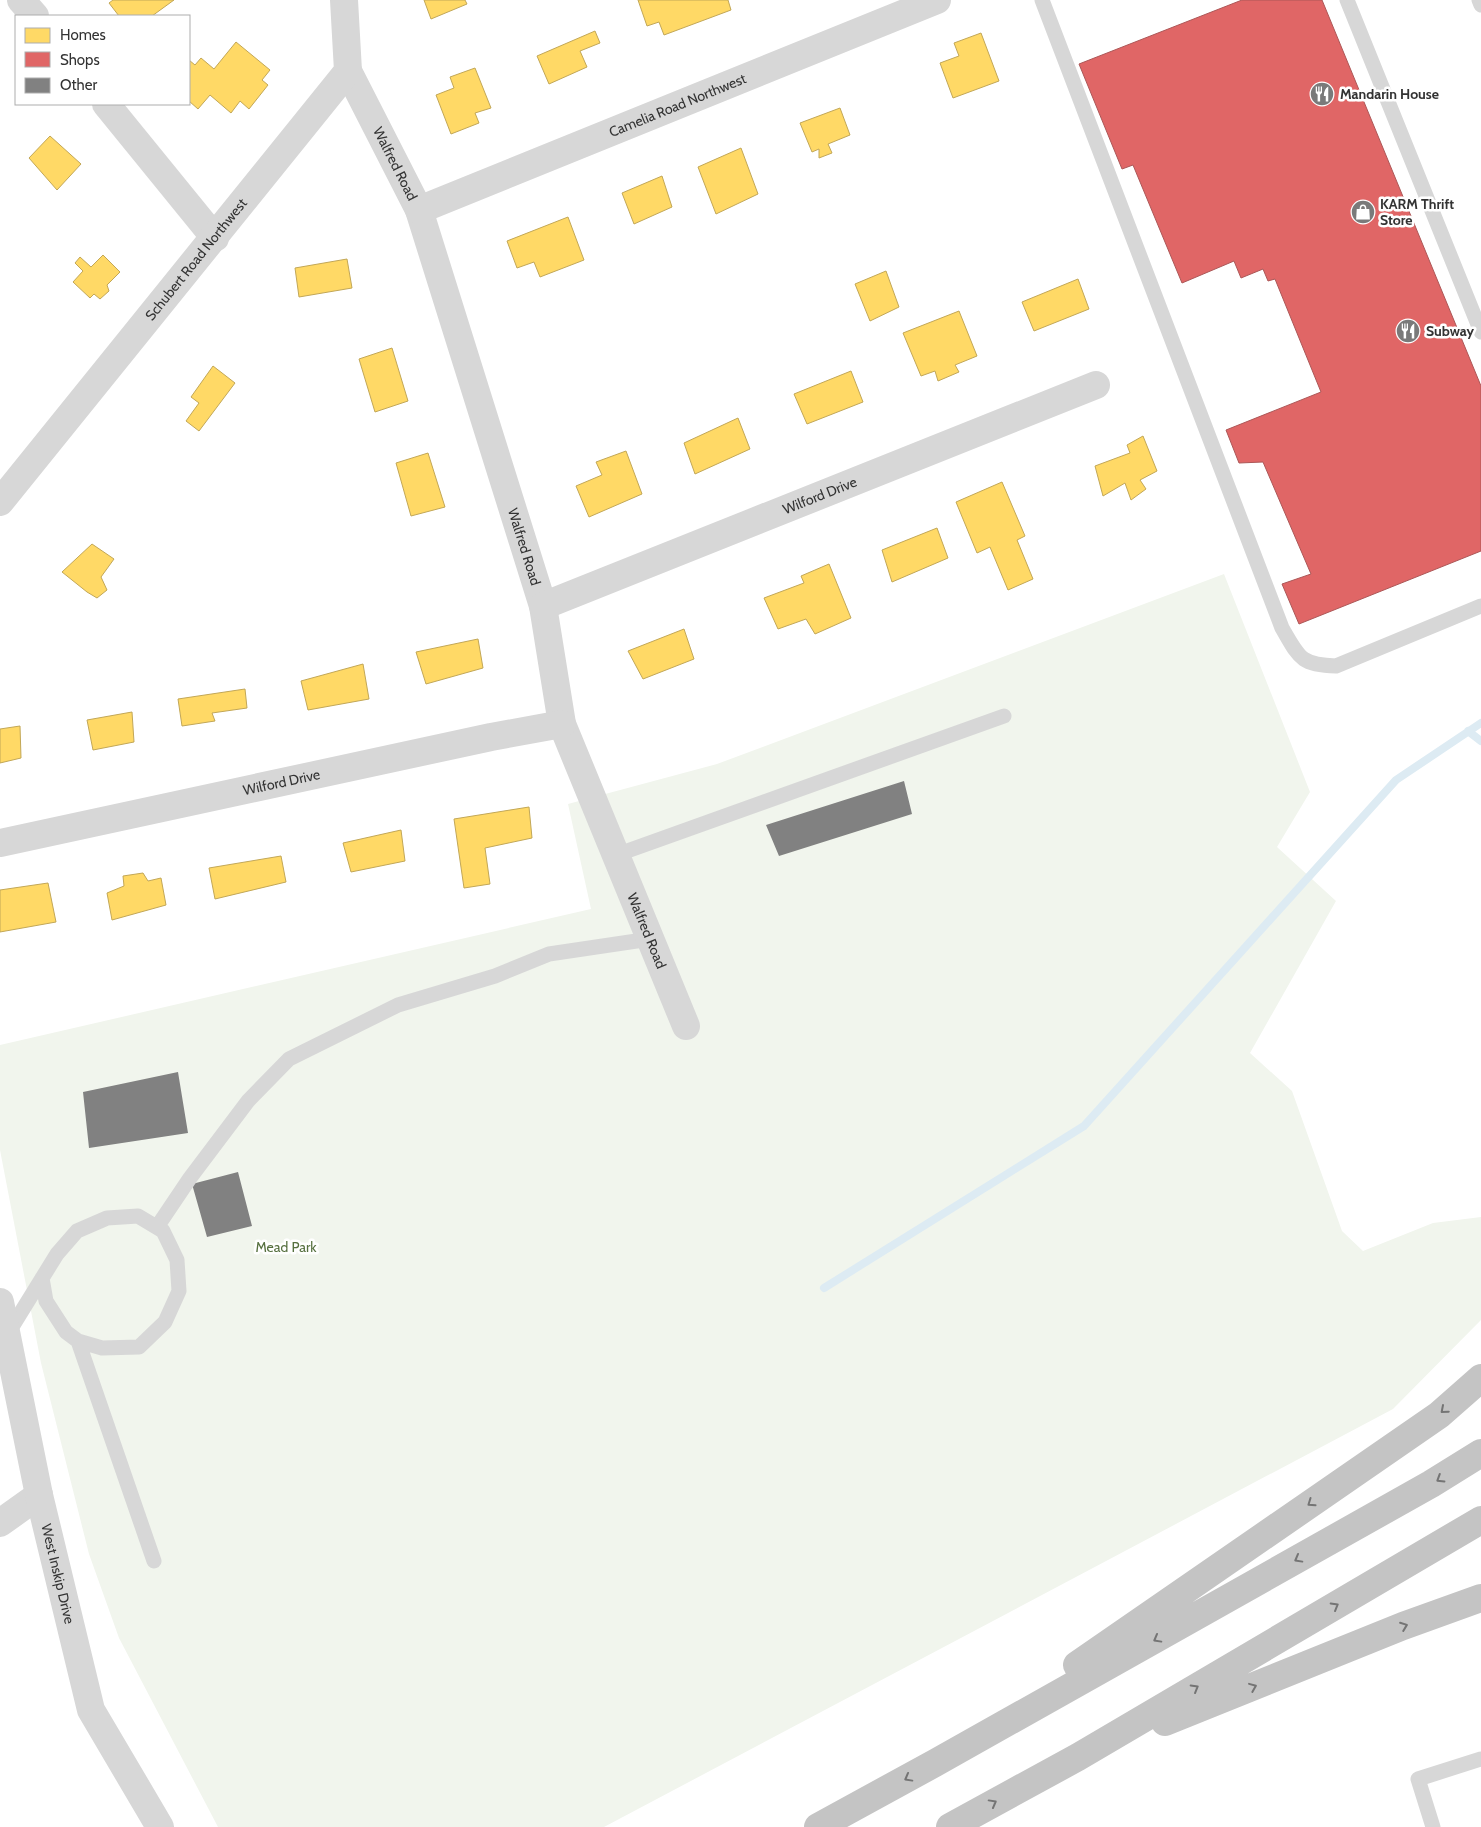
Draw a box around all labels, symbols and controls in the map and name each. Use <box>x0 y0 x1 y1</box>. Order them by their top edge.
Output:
legend <box>15 15 190 105</box>
text: Homes <box>60 26 106 44</box>
text: Shops <box>60 51 100 69</box>
street label: Camelia Road Northwest <box>606 69 749 141</box>
text: Other <box>60 76 97 94</box>
restaurant icon: Mandarin House <box>1309 81 1335 107</box>
place label: Mandarin House <box>1340 85 1439 103</box>
street label: Walfred Road <box>369 124 422 203</box>
street label: Schubert Road Northwest <box>141 194 251 324</box>
place label: KARM Thrift Store <box>1380 195 1454 229</box>
shop icon: KARM Thrift Store <box>1350 199 1376 225</box>
restaurant icon: Subway <box>1395 318 1421 344</box>
place label: Subway <box>1426 322 1474 340</box>
street label: Wilford Drive <box>780 473 859 518</box>
street label: Walfred Road <box>504 506 545 588</box>
street label: Wilford Drive <box>241 765 322 799</box>
street label: Walfred Road <box>623 890 670 971</box>
park label: Mead Park <box>255 1238 317 1256</box>
one-way arrow <box>1441 1405 1450 1414</box>
one-way arrow <box>1436 1473 1445 1482</box>
one-way arrow <box>1307 1497 1317 1506</box>
street label: West Inskip Drive <box>37 1522 79 1626</box>
one-way arrow <box>1295 1553 1304 1563</box>
one-way arrow <box>1330 1603 1339 1613</box>
one-way arrow <box>1399 1622 1407 1632</box>
one-way arrow <box>1153 1632 1162 1642</box>
one-way arrow <box>1248 1682 1257 1693</box>
one-way arrow <box>1190 1685 1199 1695</box>
one-way arrow <box>904 1772 913 1782</box>
one-way arrow <box>988 1800 997 1810</box>

